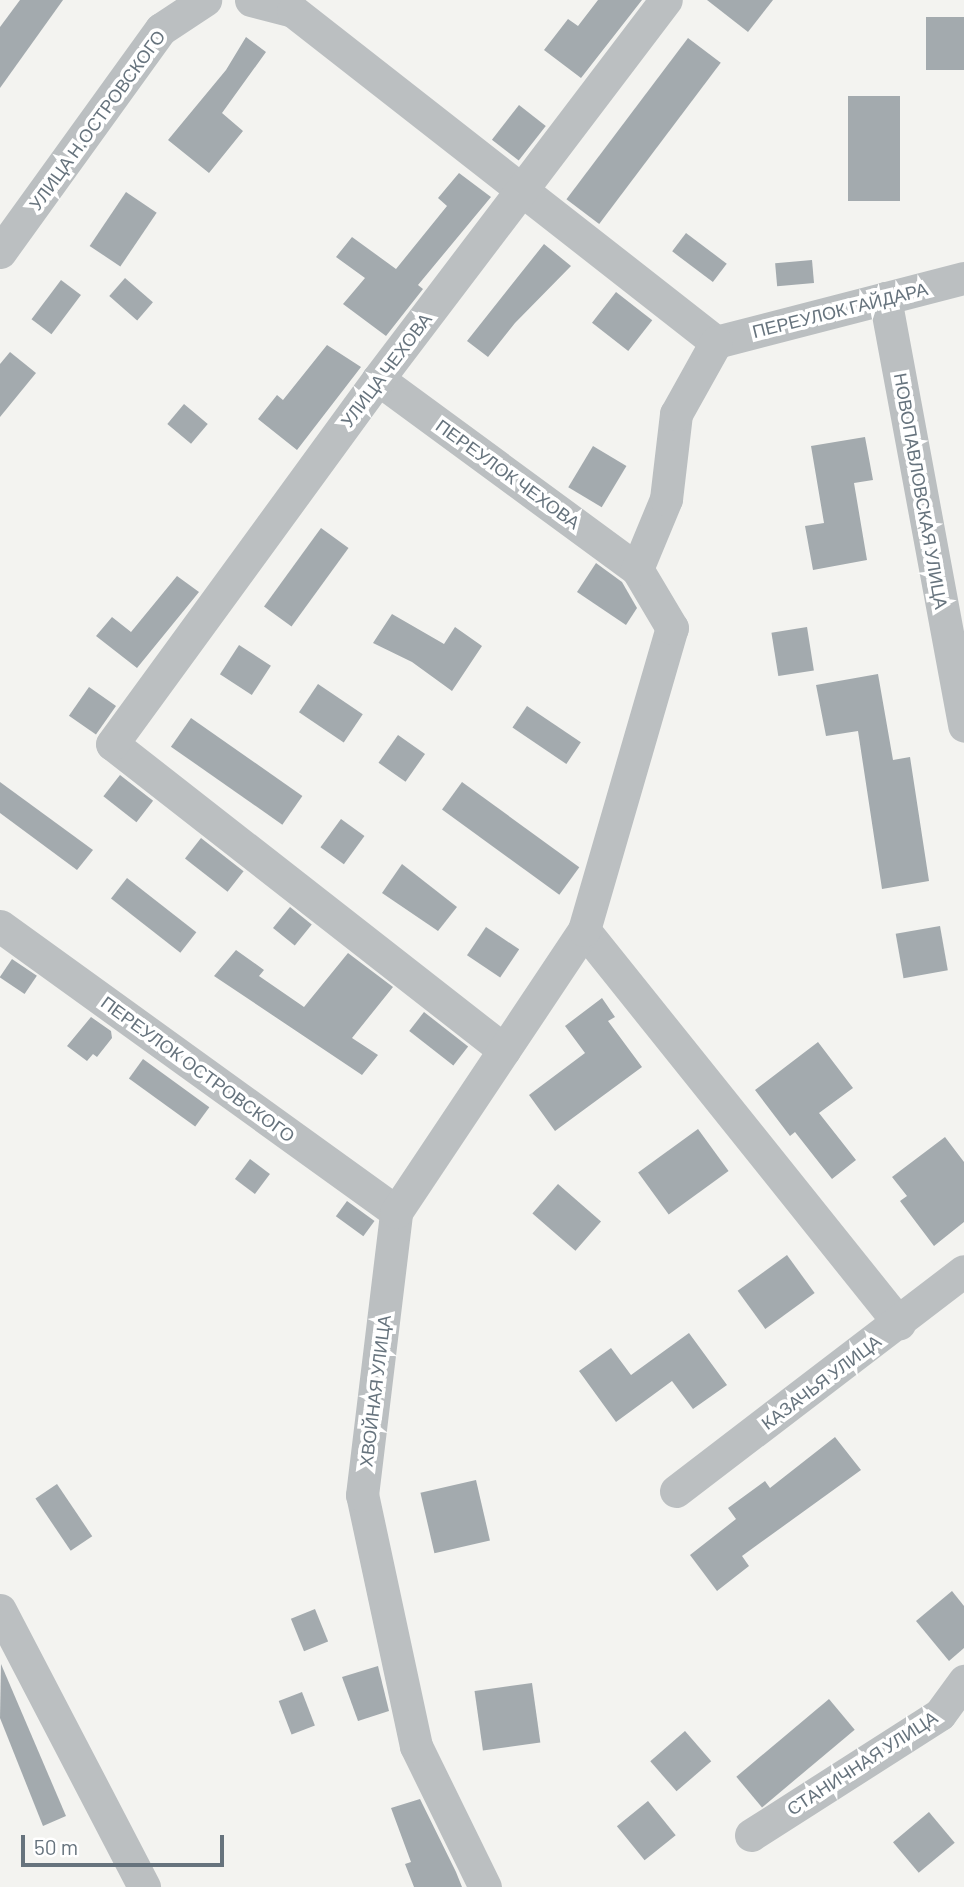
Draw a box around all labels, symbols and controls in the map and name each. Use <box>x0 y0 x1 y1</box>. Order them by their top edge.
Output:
street label: УЛИЦА Н.ОСТРОВСКОГО <box>25 26 169 214</box>
street label: ПЕРЕУЛОК ГАЙДАРА <box>750 278 930 342</box>
street label: УЛИЦА ЧЕХОВА <box>336 309 436 431</box>
street label: НОВОПАВЛОВСКАЯ УЛИЦА <box>890 371 952 611</box>
street label: ПЕРЕУЛОК ЧЕХОВА <box>432 415 584 533</box>
street label: ПЕРЕУЛОК ОСТРОВСКОГО <box>97 991 299 1147</box>
street label: ХВОЙНАЯ УЛИЦА <box>355 1314 395 1468</box>
street label: КАЗАЧЬЯ УЛИЦА <box>757 1330 885 1434</box>
street label: СТАНИЧНАЯ УЛИЦА <box>783 1706 941 1820</box>
scale bar <box>24 1820 228 1864</box>
text: 50 m <box>34 1834 78 1859</box>

